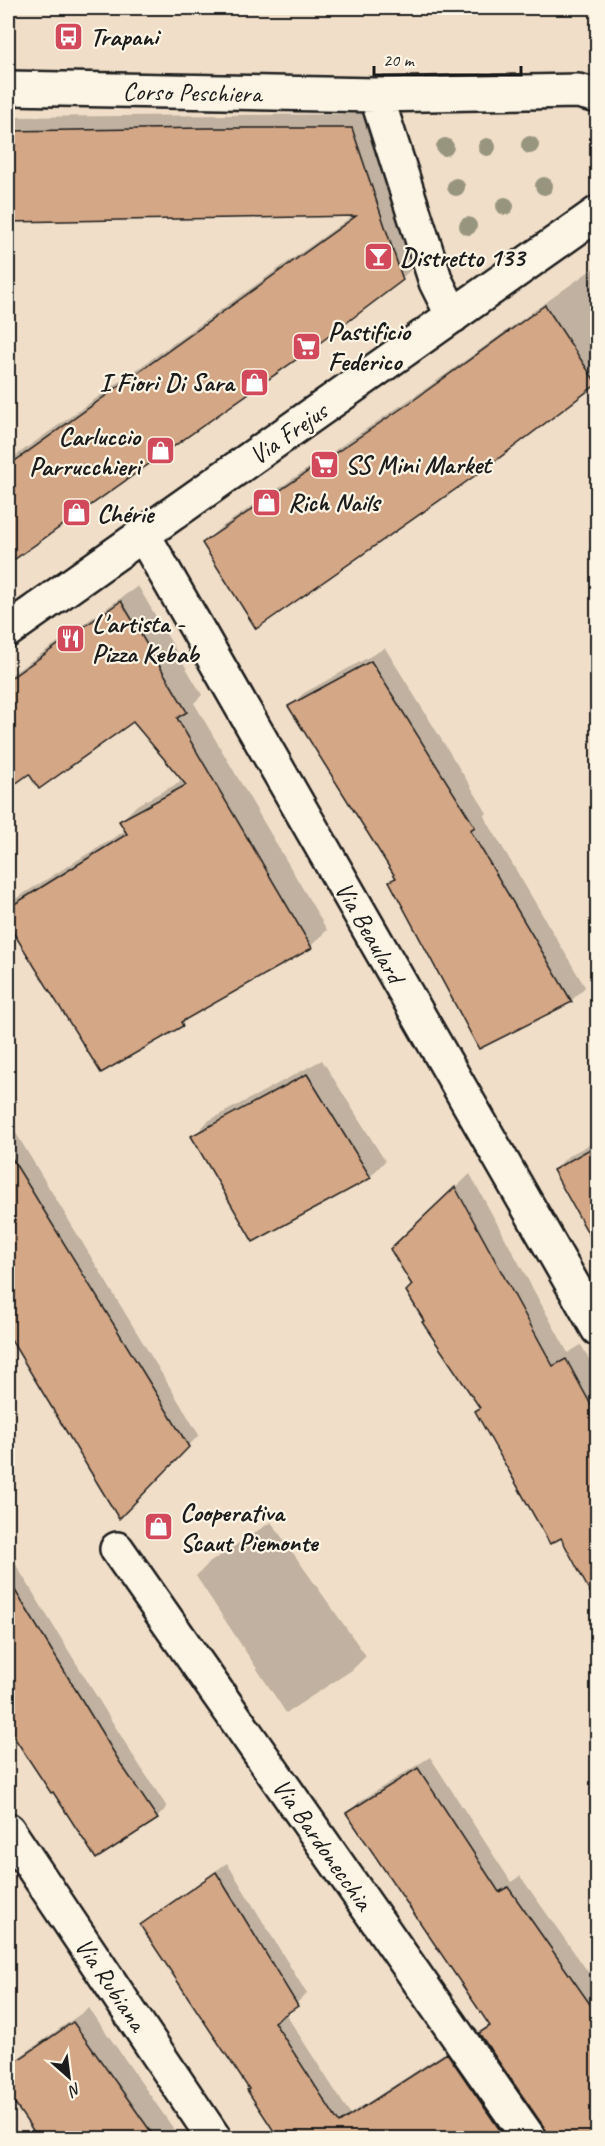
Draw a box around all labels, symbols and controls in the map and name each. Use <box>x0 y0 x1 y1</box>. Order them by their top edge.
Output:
bus stop icon: Trapani <box>53 20 85 52</box>
place label: Trapani <box>90 20 162 53</box>
scale bar <box>374 39 521 77</box>
text: 20 m <box>383 49 416 71</box>
street label: Corso Peschiera <box>122 75 264 110</box>
bar icon: Distretto 133 <box>363 241 395 273</box>
place label: Distretto 133 <box>400 241 527 274</box>
place label: Pastificio Federico <box>328 315 411 378</box>
supermarket icon: Pastificio Federico <box>291 330 323 362</box>
place label: I Fiori Di Sara <box>100 366 236 399</box>
shop icon: I Fiori Di Sara <box>239 366 271 398</box>
street label: Via Frejus <box>243 393 335 472</box>
place label: Carluccio Parrucchieri <box>29 420 143 483</box>
shop icon: Carluccio Parrucchieri <box>145 435 177 467</box>
supermarket icon: SS Mini Market <box>308 448 340 480</box>
place label: SS Mini Market <box>345 448 493 481</box>
shop icon: Rich Nails <box>251 486 283 518</box>
place label: Rich Nails <box>288 486 382 519</box>
shop icon: Chérie <box>60 497 92 529</box>
place label: Chérie <box>97 497 156 530</box>
place label: L'artista - Pizza Kebab <box>92 607 201 670</box>
restaurant icon: L'artista - Pizza Kebab <box>55 622 87 654</box>
street label: Via Beaulard <box>327 876 414 992</box>
place label: Cooperativa Scaut Piemonte <box>180 1496 320 1559</box>
shop icon: Cooperativa Scaut Piemonte <box>143 1511 175 1543</box>
street label: Via Bardonecchia <box>265 1772 381 1918</box>
street label: Via Rubiana <box>67 1931 155 2039</box>
north arrow <box>39 2047 99 2107</box>
text: N <box>64 2078 85 2102</box>

